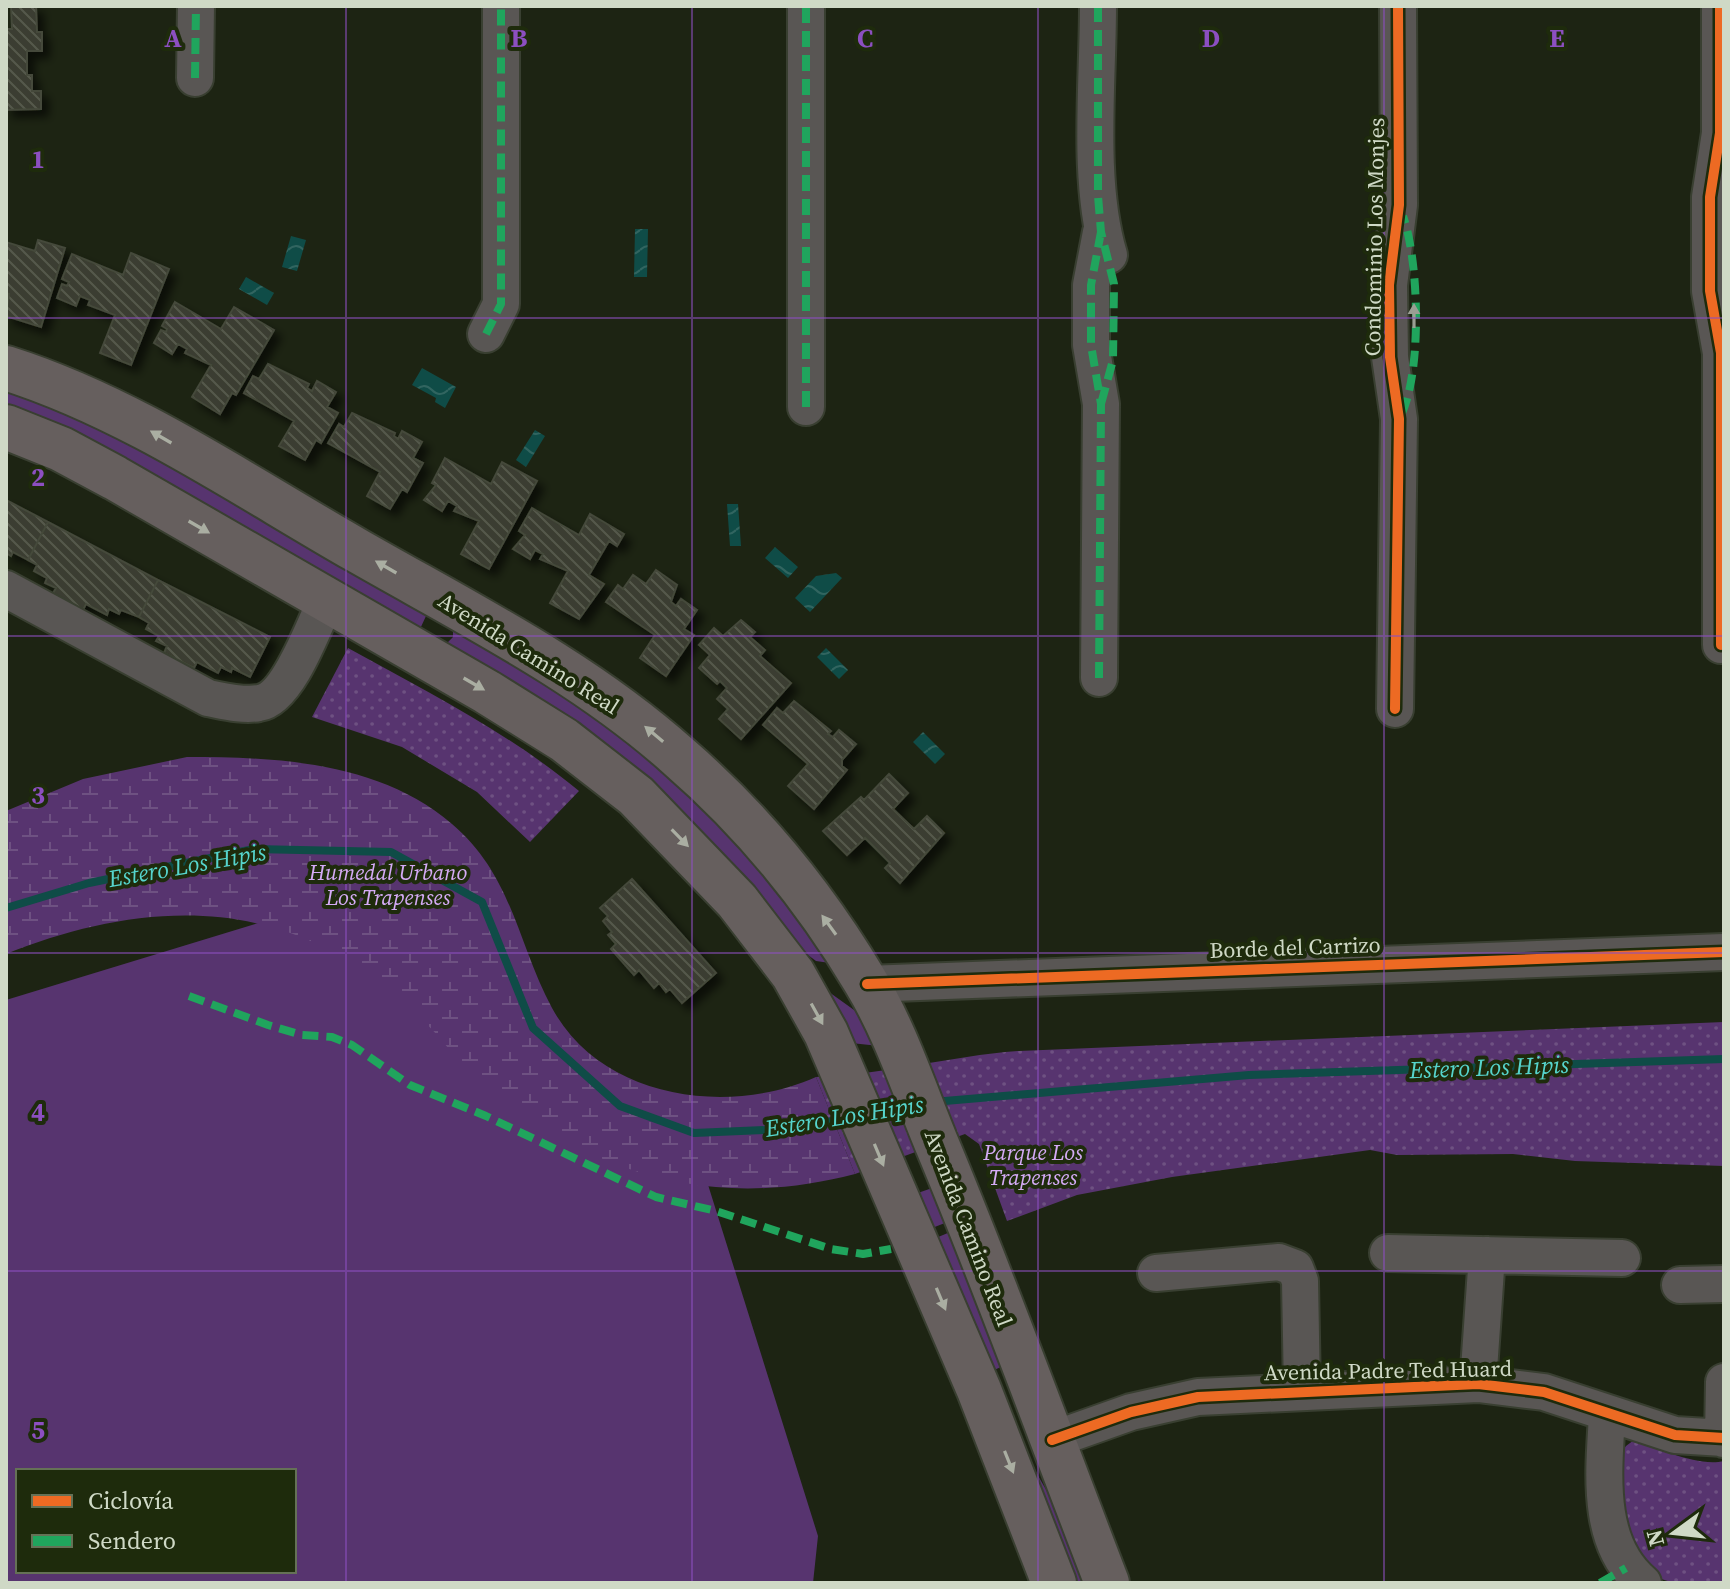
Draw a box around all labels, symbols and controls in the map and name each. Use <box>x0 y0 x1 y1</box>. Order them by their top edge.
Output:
text: A <box>164 20 182 56</box>
text: B <box>511 20 528 56</box>
text: C <box>857 20 873 56</box>
text: D <box>1202 20 1220 56</box>
text: E <box>1549 20 1565 56</box>
street label: Condominio Los Monjes <box>1357 117 1391 357</box>
text: 1 <box>31 141 45 177</box>
one-way arrow <box>1408 303 1420 328</box>
one-way arrow <box>150 430 172 444</box>
text: 2 <box>31 459 45 495</box>
one-way arrow <box>188 520 210 534</box>
one-way arrow <box>375 560 397 574</box>
street label: Avenida Camino Real <box>433 585 625 721</box>
one-way arrow <box>462 677 485 691</box>
one-way arrow <box>644 726 664 743</box>
text: 3 <box>31 777 45 813</box>
one-way arrow <box>670 828 689 847</box>
water label: Estero Los Hipis <box>104 835 269 895</box>
park label: Humedal Urbano Los Trapenses <box>308 857 468 912</box>
one-way arrow <box>822 915 837 936</box>
street label: Borde del Carrizo <box>1209 929 1381 965</box>
one-way arrow <box>810 1003 823 1026</box>
water label: Estero Los Hipis <box>1408 1048 1570 1086</box>
water label: Estero Los Hipis <box>762 1087 926 1145</box>
text: 4 <box>31 1094 45 1130</box>
street label: Avenida Camino Real <box>918 1125 1020 1331</box>
park label: Parque Los Trapenses <box>982 1137 1083 1192</box>
one-way arrow <box>873 1143 886 1167</box>
one-way arrow <box>934 1287 947 1310</box>
street label: Avenida Padre Ted Huard <box>1264 1353 1513 1387</box>
text: 5 <box>31 1412 45 1448</box>
one-way arrow <box>1003 1450 1016 1474</box>
legend <box>16 1469 296 1573</box>
text: Ciclovía <box>88 1484 174 1517</box>
north arrow <box>1634 1493 1714 1573</box>
text: Sendero <box>88 1524 176 1557</box>
text: N <box>1638 1527 1671 1550</box>

